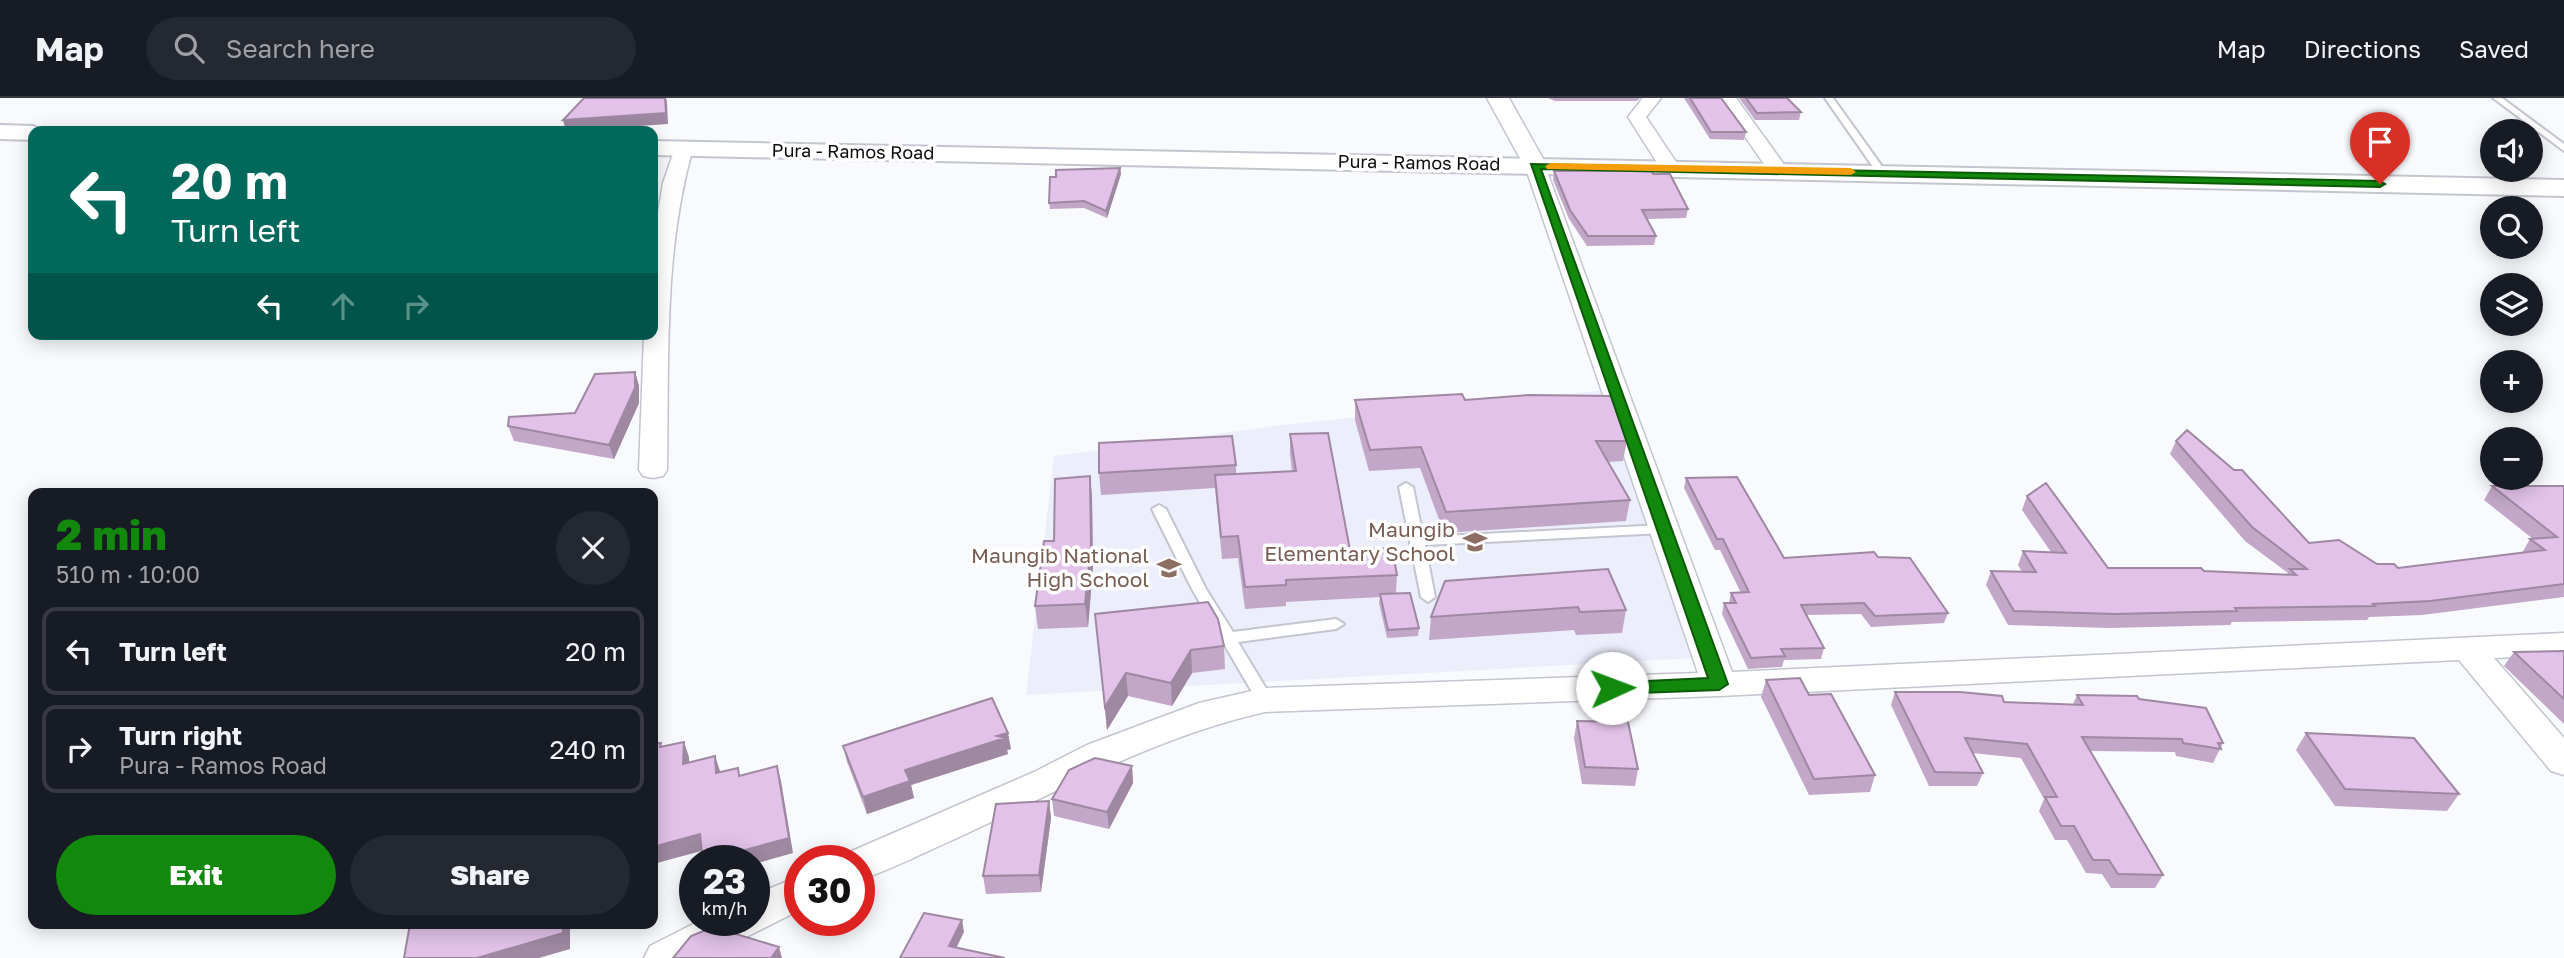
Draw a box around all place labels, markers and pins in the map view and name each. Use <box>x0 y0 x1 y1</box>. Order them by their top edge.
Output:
pin <box>2350 112 2410 184</box>
place label: Maungib Elementary School <box>1264 516 1455 566</box>
school or university icon: Maungib Elementary School <box>1461 528 1489 556</box>
place label: Maungib National High School <box>971 542 1149 592</box>
school or university icon: Maungib National High School <box>1155 554 1183 582</box>

